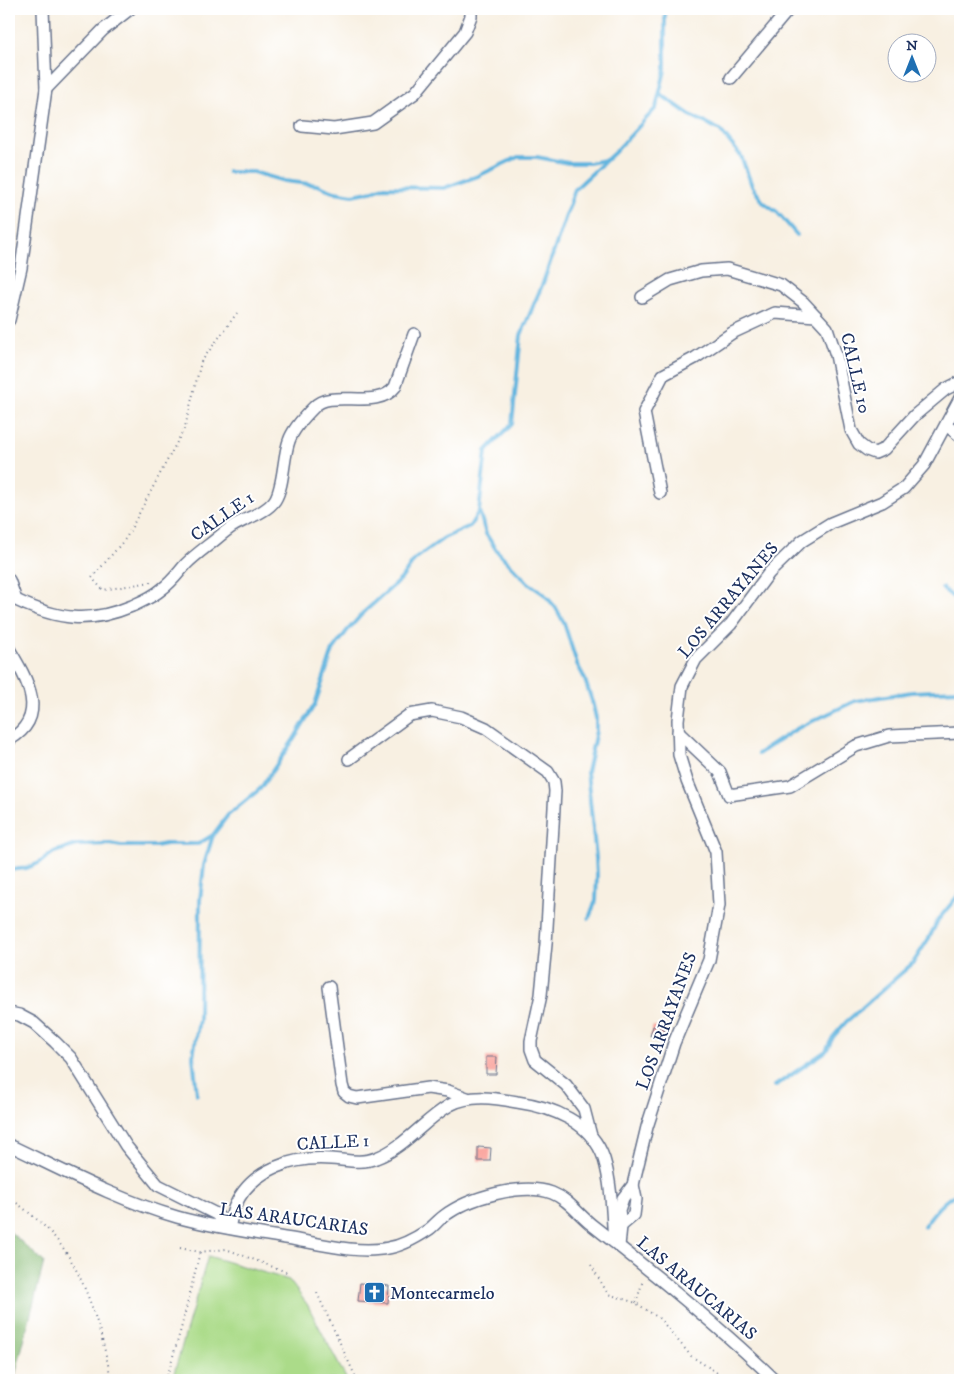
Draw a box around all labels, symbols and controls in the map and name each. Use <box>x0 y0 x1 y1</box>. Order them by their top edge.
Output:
north arrow <box>886 32 936 82</box>
text: N <box>906 37 918 55</box>
street label: CALLE 10 <box>835 331 875 416</box>
street label: CALLE 1 <box>187 487 259 547</box>
street label: LOS ARRAYANES <box>674 538 784 663</box>
street label: LOS ARRAYANES <box>632 950 702 1093</box>
street label: CALLE 1 <box>296 1130 370 1156</box>
street label: LAS ARAUCARIAS <box>218 1199 370 1241</box>
street label: LAS ARAUCARIAS <box>632 1232 761 1345</box>
church icon: Montecarmelo <box>362 1281 386 1305</box>
place label: Montecarmelo <box>390 1283 495 1305</box>

